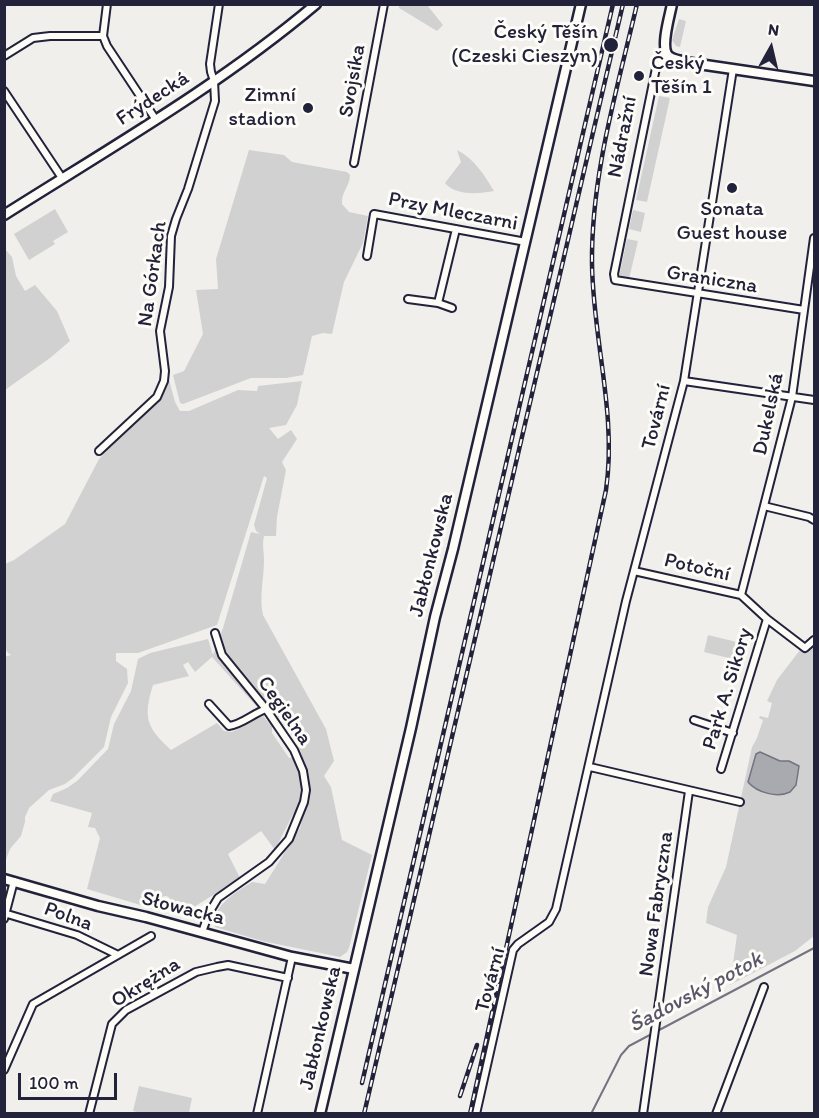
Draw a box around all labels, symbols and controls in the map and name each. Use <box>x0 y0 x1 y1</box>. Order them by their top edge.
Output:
north arrow <box>741 18 801 78</box>
place label: Český Těšín (Czeski Cieszyn) <box>451 20 598 70</box>
text: N <box>767 20 780 40</box>
marker: Český Těšín (Czeski Cieszyn) <box>602 36 620 54</box>
street label: Svojsíka <box>334 43 372 119</box>
place label: Český Těšín 1 <box>651 51 712 101</box>
street label: Frýdecká <box>112 66 194 132</box>
marker: Český Těšín 1 <box>632 69 646 83</box>
place label: Zimní stadion <box>229 83 296 133</box>
street label: Nádražní <box>603 94 643 180</box>
marker: Zimní stadion <box>301 101 315 115</box>
marker: Sonata Guest house <box>725 181 739 195</box>
street label: Przy Mleczarni <box>386 187 520 237</box>
place label: Sonata Guest house <box>677 197 787 247</box>
street label: Na Górkach <box>133 220 173 328</box>
street label: Graniczna <box>665 260 759 300</box>
street label: Dukelská <box>748 371 790 457</box>
street label: Tovární <box>637 382 677 452</box>
street label: Jabłonkowska <box>404 491 460 619</box>
street label: Potoční <box>662 548 732 588</box>
street label: Park A. Sikory <box>698 625 758 753</box>
street label: Cegielna <box>251 672 317 750</box>
street label: Nowa Fabryczna <box>634 830 680 978</box>
street label: Słowacka <box>139 887 227 931</box>
street label: Polna <box>40 897 96 937</box>
street label: Tovární <box>470 945 512 1015</box>
water label: Šadovský potok <box>625 947 767 1039</box>
street label: Okrężna <box>107 952 185 1014</box>
street label: Jabłonkowska <box>294 964 348 1092</box>
scale bar <box>21 1061 120 1099</box>
text: 100 m <box>29 1072 79 1094</box>

